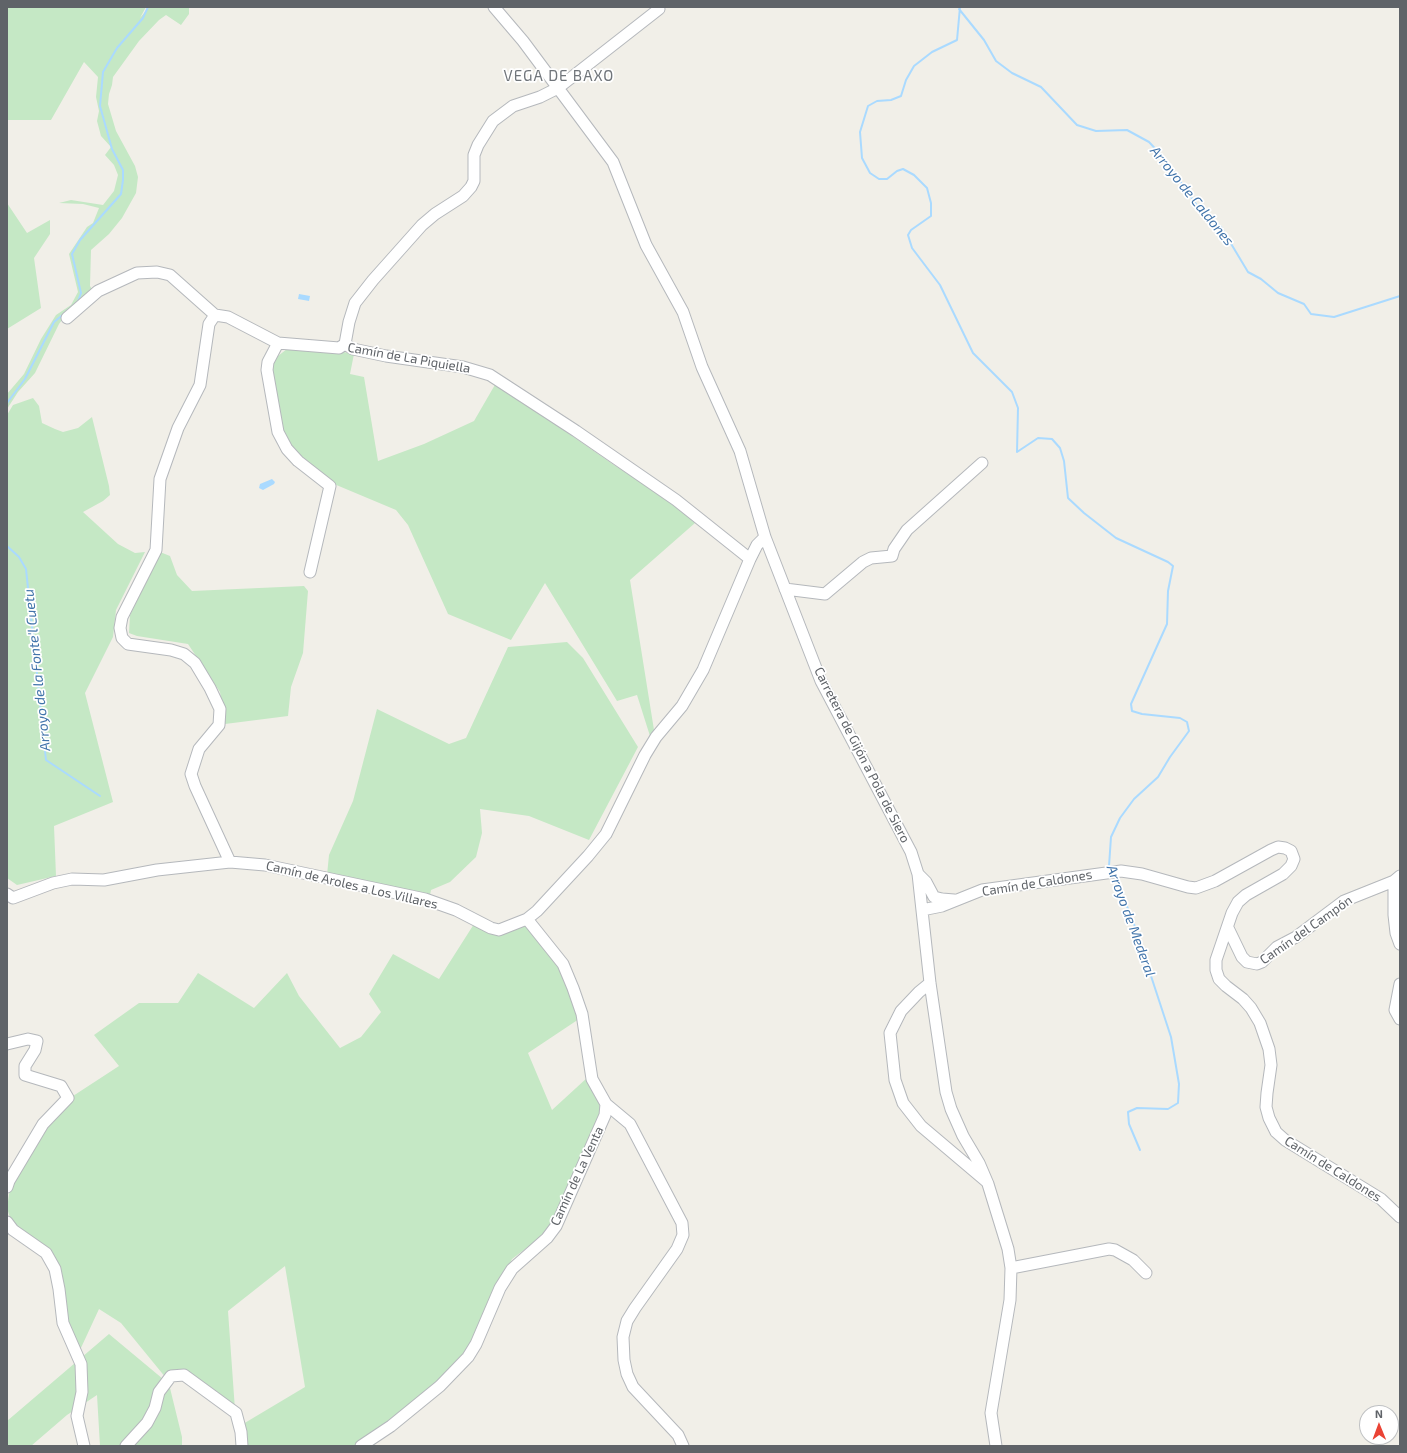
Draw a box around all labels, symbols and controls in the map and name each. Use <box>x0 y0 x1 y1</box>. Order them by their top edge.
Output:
district label: VEGA DE BAXO <box>504 67 614 85</box>
water label: Arroyo de Caldones <box>1147 143 1237 249</box>
street label: Camín de La Piquiella <box>346 340 472 376</box>
water label: Arroyo de la Fonte'l Cuetu <box>20 588 54 752</box>
street label: Carretera de Gijón a Pola de Siero <box>811 665 913 845</box>
street label: Camín de Aroles a Los Villares <box>264 858 440 912</box>
water label: Arroyo de Mederal <box>1103 863 1159 979</box>
street label: Camín de Caldones <box>981 867 1093 899</box>
street label: Camín del Campón <box>1257 892 1355 968</box>
street label: Camín de La Venta <box>547 1124 607 1228</box>
street label: Camín de Caldones <box>1282 1133 1384 1205</box>
north arrow <box>1359 1405 1399 1445</box>
text: N <box>1375 1407 1383 1420</box>

